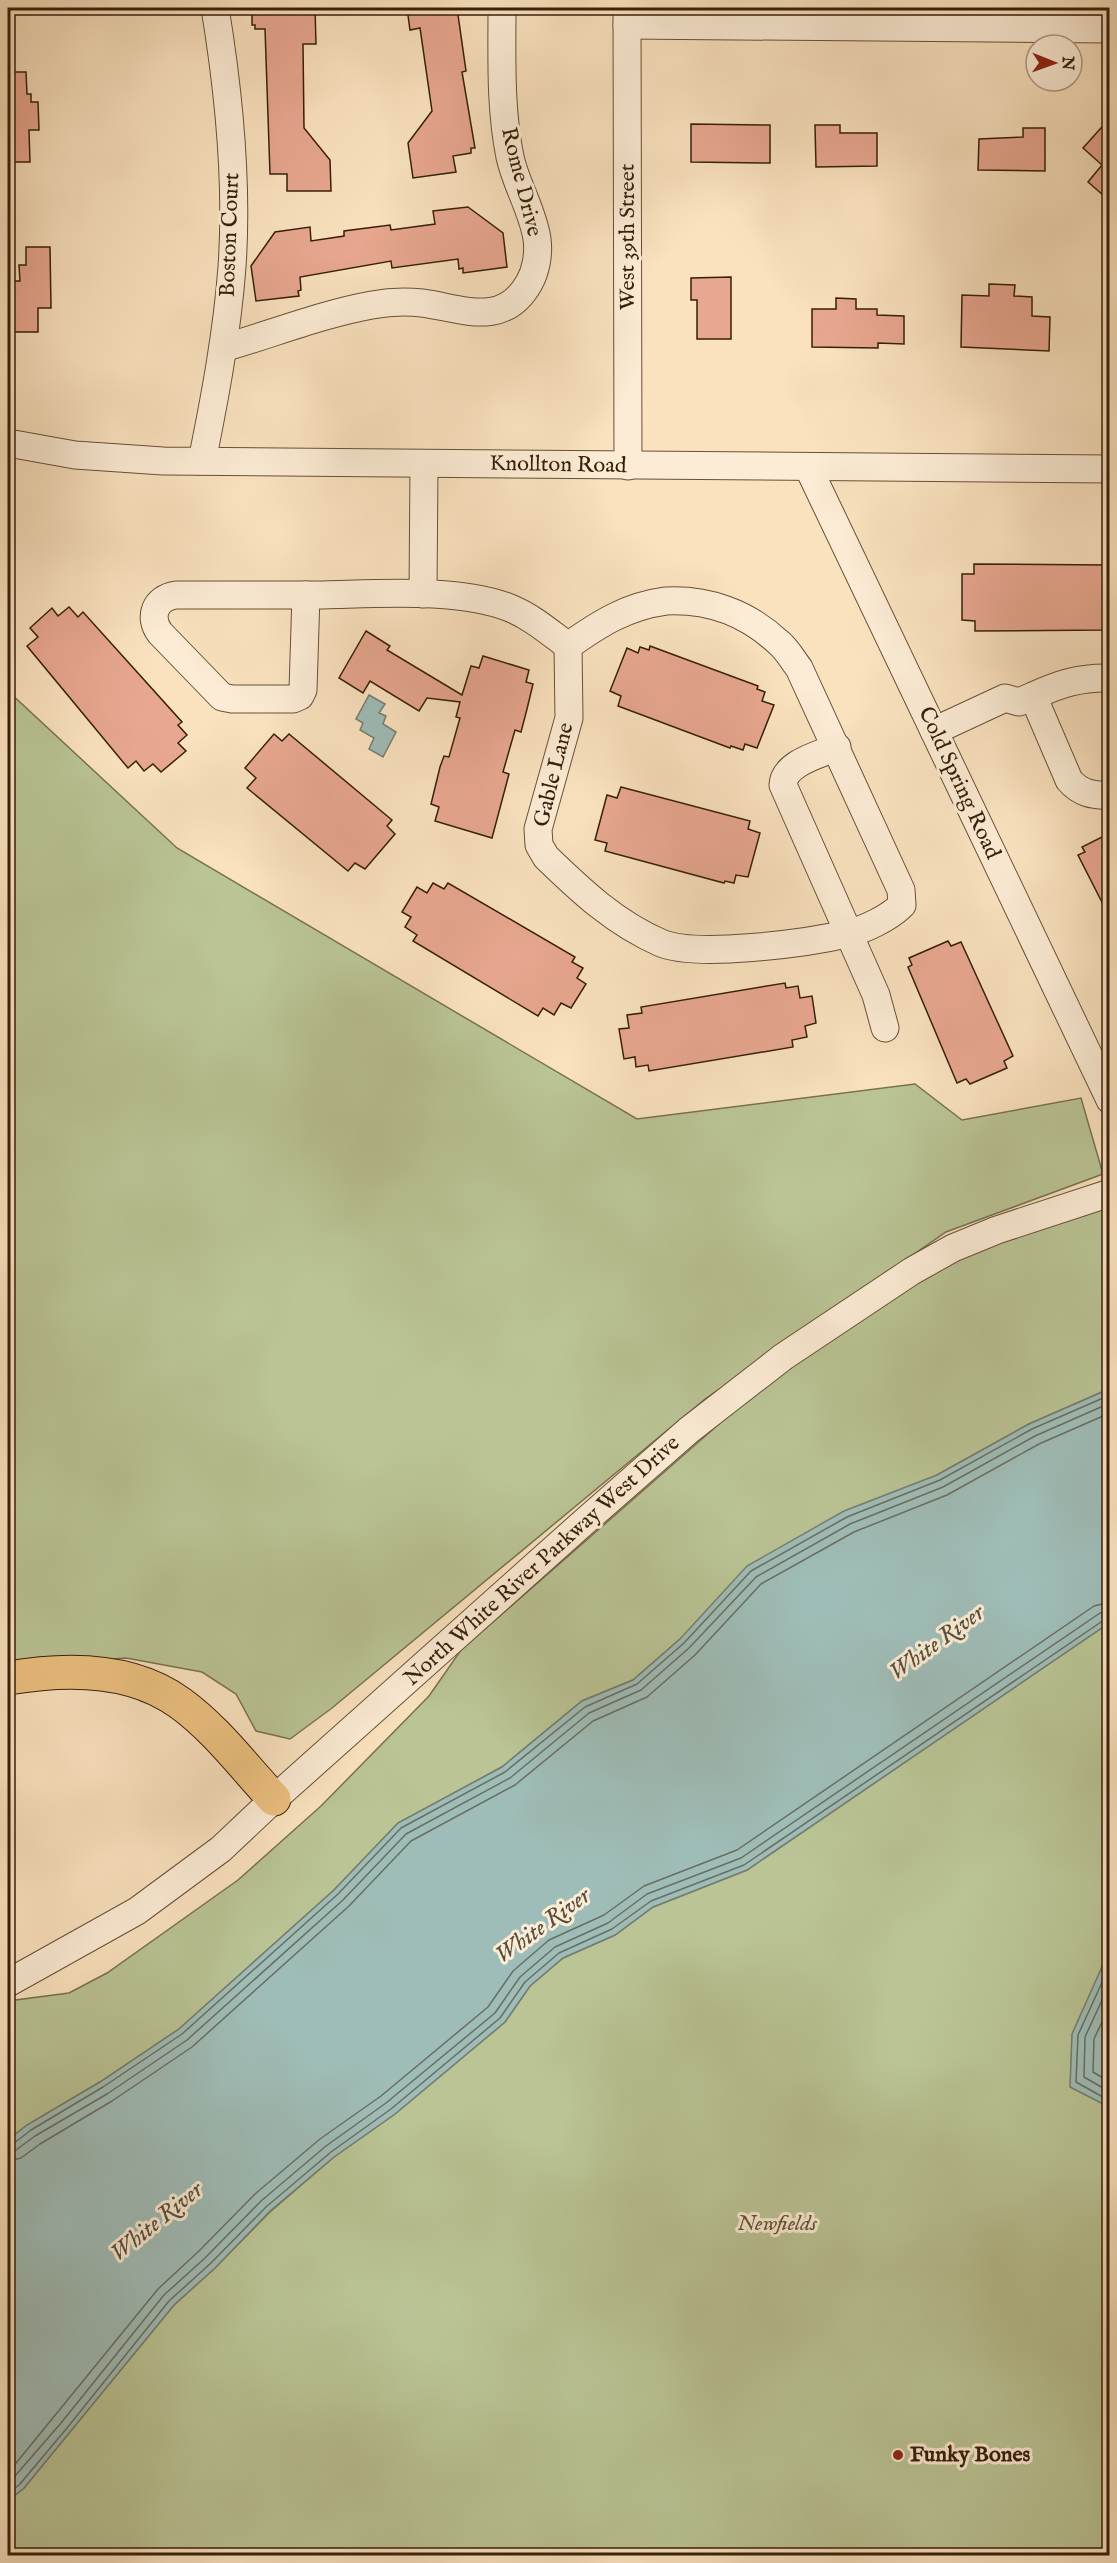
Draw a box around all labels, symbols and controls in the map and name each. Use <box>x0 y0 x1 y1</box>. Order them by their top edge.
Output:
north arrow <box>1024 33 1084 93</box>
text: N <box>1057 55 1077 70</box>
street label: Rome Drive <box>494 124 548 240</box>
street label: West 39th Street <box>614 163 642 310</box>
street label: Boston Court <box>214 172 246 298</box>
street label: Knollton Road <box>489 450 627 480</box>
street label: Cold Spring Road <box>911 702 1007 864</box>
street label: Gable Lane <box>528 720 580 830</box>
street label: North White River Parkway West Drive <box>398 1430 686 1692</box>
water label: White River <box>883 1597 992 1688</box>
water label: White River <box>489 1880 598 1971</box>
water label: White River <box>104 2174 211 2269</box>
park label: Newfields <box>737 2210 818 2238</box>
place label: Funky Bones <box>910 2441 1031 2469</box>
marker: Funky Bones <box>891 2448 905 2462</box>

